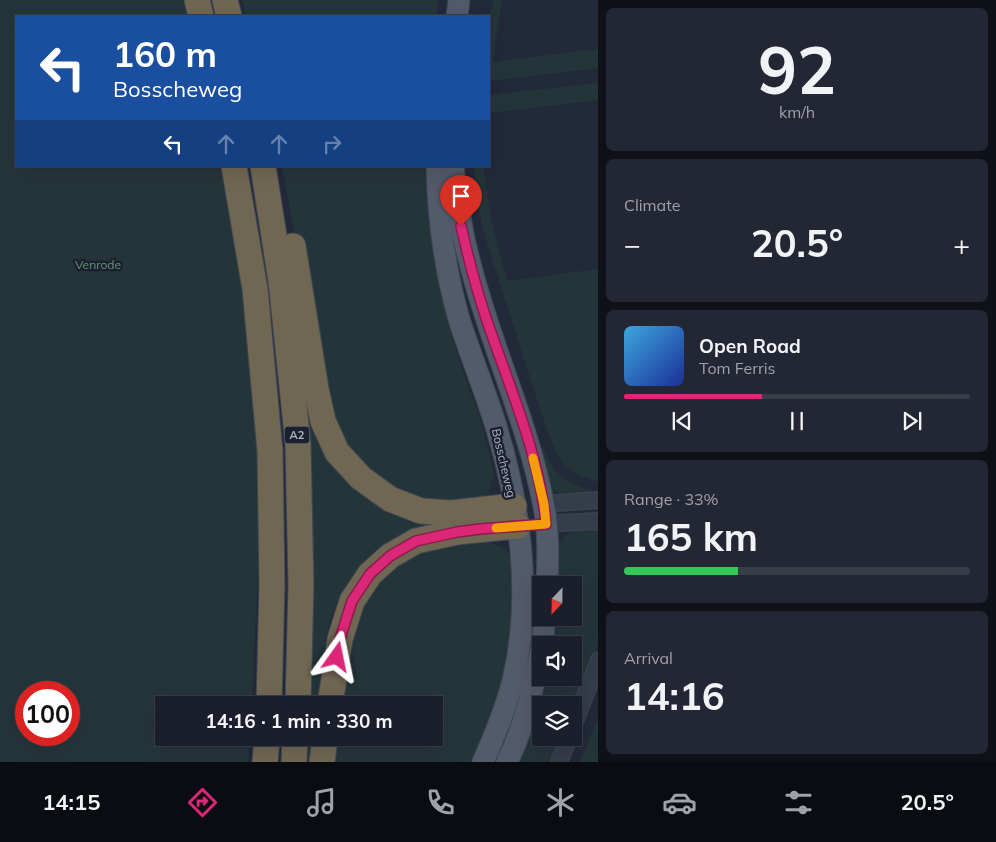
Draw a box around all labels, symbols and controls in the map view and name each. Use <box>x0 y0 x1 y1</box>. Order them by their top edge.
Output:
text: 92 <box>758 29 836 110</box>
text: 160 m <box>113 32 217 76</box>
icon: left <box>30 35 95 100</box>
text: Bosscheweg <box>113 75 242 103</box>
text: km/h <box>779 102 815 122</box>
icon: left <box>159 130 187 158</box>
icon: ahead <box>212 130 240 158</box>
icon: ahead <box>265 130 293 158</box>
icon: right <box>318 130 346 158</box>
pin <box>440 175 482 226</box>
icon: arrive <box>447 182 475 210</box>
text: Climate <box>624 195 680 215</box>
text: 20.5° <box>751 219 843 267</box>
text: − <box>624 227 641 262</box>
text: + <box>953 227 970 262</box>
park label: Venrode <box>75 257 121 272</box>
text: Open Road <box>699 334 801 358</box>
text: Tom Ferris <box>699 358 776 378</box>
icon: previous <box>668 407 696 435</box>
icon: pause <box>783 407 811 435</box>
icon: next <box>898 407 926 435</box>
road number: A2 <box>284 426 310 444</box>
street label: Bosscheweg <box>489 427 519 499</box>
text: Range · 33% <box>624 489 719 509</box>
text: 165 km <box>624 513 758 561</box>
north arrow <box>532 576 582 626</box>
map controls <box>532 576 582 746</box>
position arrow <box>310 630 362 682</box>
button: sound <box>532 636 582 686</box>
text: Arrival <box>624 648 673 668</box>
text: 14:16 <box>624 672 725 720</box>
speed limit sign: 100 <box>15 681 80 746</box>
button: layers <box>532 696 582 746</box>
text: 14:16 · 1 min · 330 m <box>205 709 393 733</box>
icon: directions <box>185 785 220 820</box>
icon: music <box>304 785 339 820</box>
icon: phone <box>423 785 458 820</box>
icon: climate <box>543 785 578 820</box>
icon: car <box>662 785 697 820</box>
icon: filters <box>781 785 816 820</box>
text: 14:15 <box>42 788 100 816</box>
text: 20.5° <box>900 788 954 816</box>

